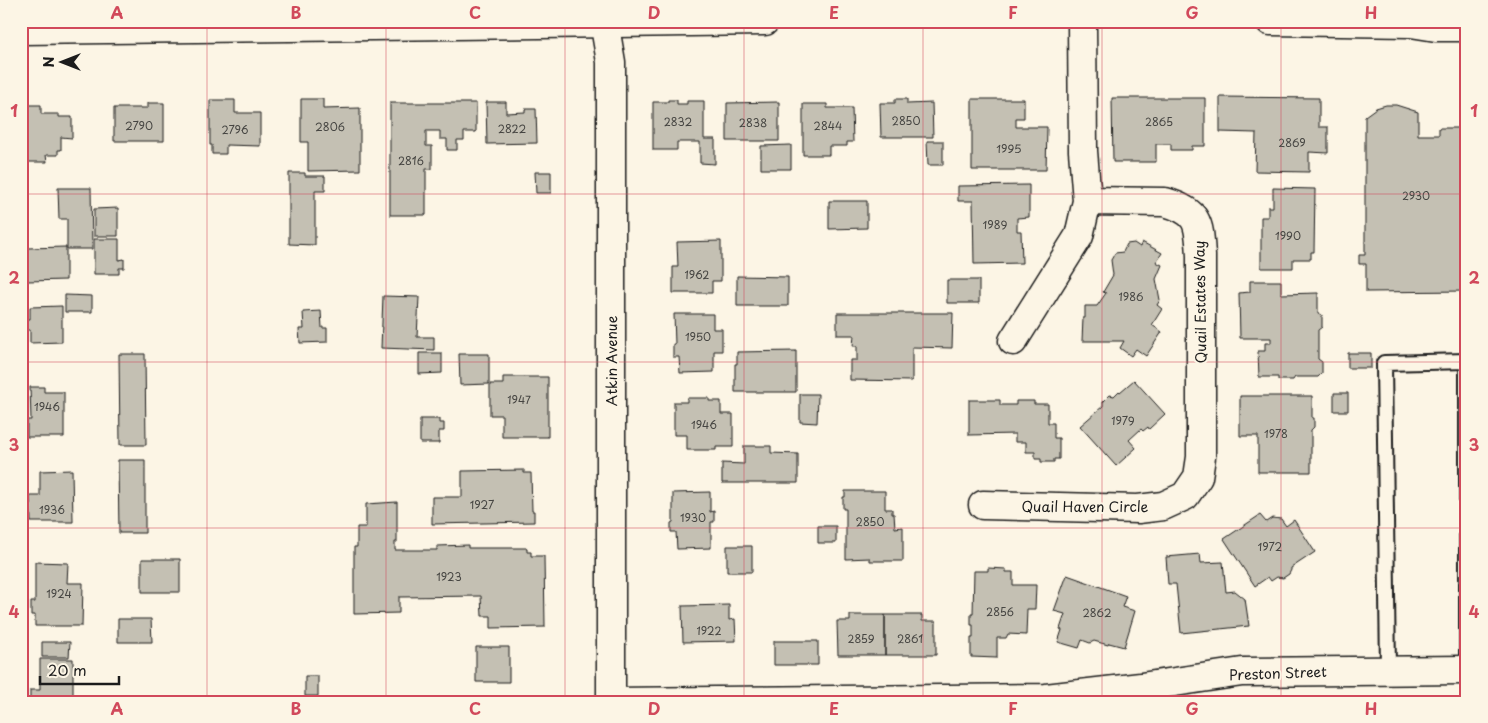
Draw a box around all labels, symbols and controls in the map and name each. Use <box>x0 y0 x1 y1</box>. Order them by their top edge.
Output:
text: A <box>111 0 124 24</box>
text: B <box>291 0 302 24</box>
text: C <box>469 0 481 24</box>
text: D <box>648 0 660 24</box>
text: E <box>829 0 839 24</box>
text: F <box>1008 0 1018 24</box>
text: G <box>1185 0 1199 24</box>
text: H <box>1365 0 1377 24</box>
north arrow <box>38 38 88 88</box>
text: N <box>38 56 59 68</box>
text: 1 <box>10 98 18 122</box>
text: 1 <box>1470 98 1478 122</box>
house number: 2850 <box>892 112 920 129</box>
house number: 2832 <box>664 113 693 130</box>
house number: 2865 <box>1145 113 1173 130</box>
house number: 2838 <box>739 114 767 131</box>
house number: 2790 <box>125 117 153 134</box>
house number: 2844 <box>814 117 842 134</box>
house number: 2806 <box>315 118 345 135</box>
house number: 2822 <box>498 120 527 137</box>
house number: 2796 <box>222 121 249 138</box>
house number: 2869 <box>1278 134 1306 151</box>
house number: 1995 <box>996 140 1022 157</box>
house number: 2816 <box>398 152 424 169</box>
house number: 2930 <box>1402 187 1430 204</box>
house number: 1989 <box>983 216 1008 233</box>
house number: 1990 <box>1275 227 1301 244</box>
street label: Quail Estates Way <box>1188 240 1212 364</box>
text: 2 <box>8 265 20 289</box>
text: 2 <box>1468 265 1480 289</box>
house number: 1962 <box>685 266 709 283</box>
house number: 1986 <box>1119 288 1144 305</box>
street label: Atkin Avenue <box>601 315 622 406</box>
house number: 1950 <box>685 328 711 345</box>
house number: 1947 <box>507 391 531 408</box>
house number: 1946 <box>34 398 60 415</box>
house number: 1979 <box>1111 412 1135 429</box>
house number: 1946 <box>691 416 717 433</box>
house number: 1978 <box>1264 425 1288 442</box>
text: 3 <box>9 432 19 456</box>
text: 3 <box>1469 432 1479 456</box>
house number: 1927 <box>470 496 494 513</box>
street label: Quail Haven Circle <box>1022 496 1149 517</box>
house number: 1936 <box>39 501 65 518</box>
house number: 1930 <box>680 509 706 526</box>
house number: 2850 <box>856 513 884 530</box>
house number: 1972 <box>1258 538 1283 555</box>
house number: 1923 <box>436 568 462 585</box>
house number: 1924 <box>46 585 72 602</box>
text: 4 <box>9 599 20 623</box>
text: 4 <box>1469 599 1480 623</box>
house number: 2856 <box>986 603 1014 620</box>
house number: 2862 <box>1083 604 1112 621</box>
house number: 1922 <box>696 622 722 639</box>
house number: 2859 <box>847 630 875 647</box>
house number: 2861 <box>897 630 923 647</box>
scale bar <box>40 653 119 685</box>
text: 20 m <box>48 658 87 681</box>
street label: Preston Street <box>1229 661 1328 685</box>
text: A <box>111 696 124 720</box>
text: B <box>291 696 302 720</box>
text: C <box>469 696 481 720</box>
text: D <box>648 696 660 720</box>
text: E <box>829 696 839 720</box>
text: F <box>1008 696 1018 720</box>
text: G <box>1185 696 1199 720</box>
text: H <box>1365 696 1377 720</box>

